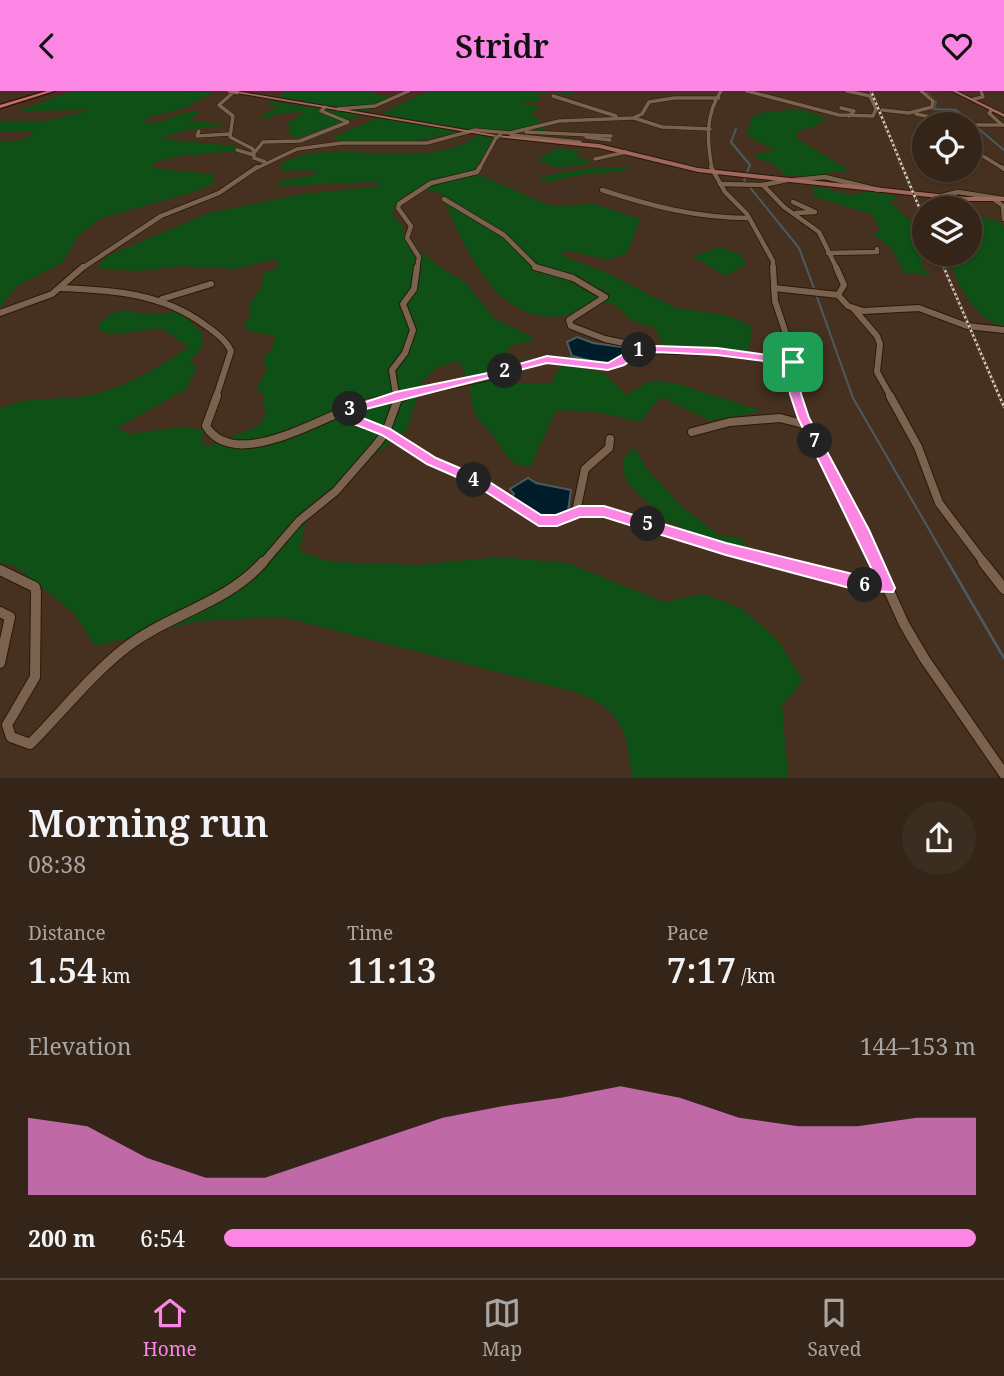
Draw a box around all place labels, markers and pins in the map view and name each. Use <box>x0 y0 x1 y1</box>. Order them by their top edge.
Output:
pin <box>763 332 823 392</box>
pin: 1 <box>622 333 656 367</box>
pin: 2 <box>488 353 522 389</box>
pin: 3 <box>332 391 368 427</box>
pin: 7 <box>798 423 832 459</box>
pin: 4 <box>456 463 491 497</box>
pin: 5 <box>630 507 666 541</box>
pin: 6 <box>848 567 882 603</box>

